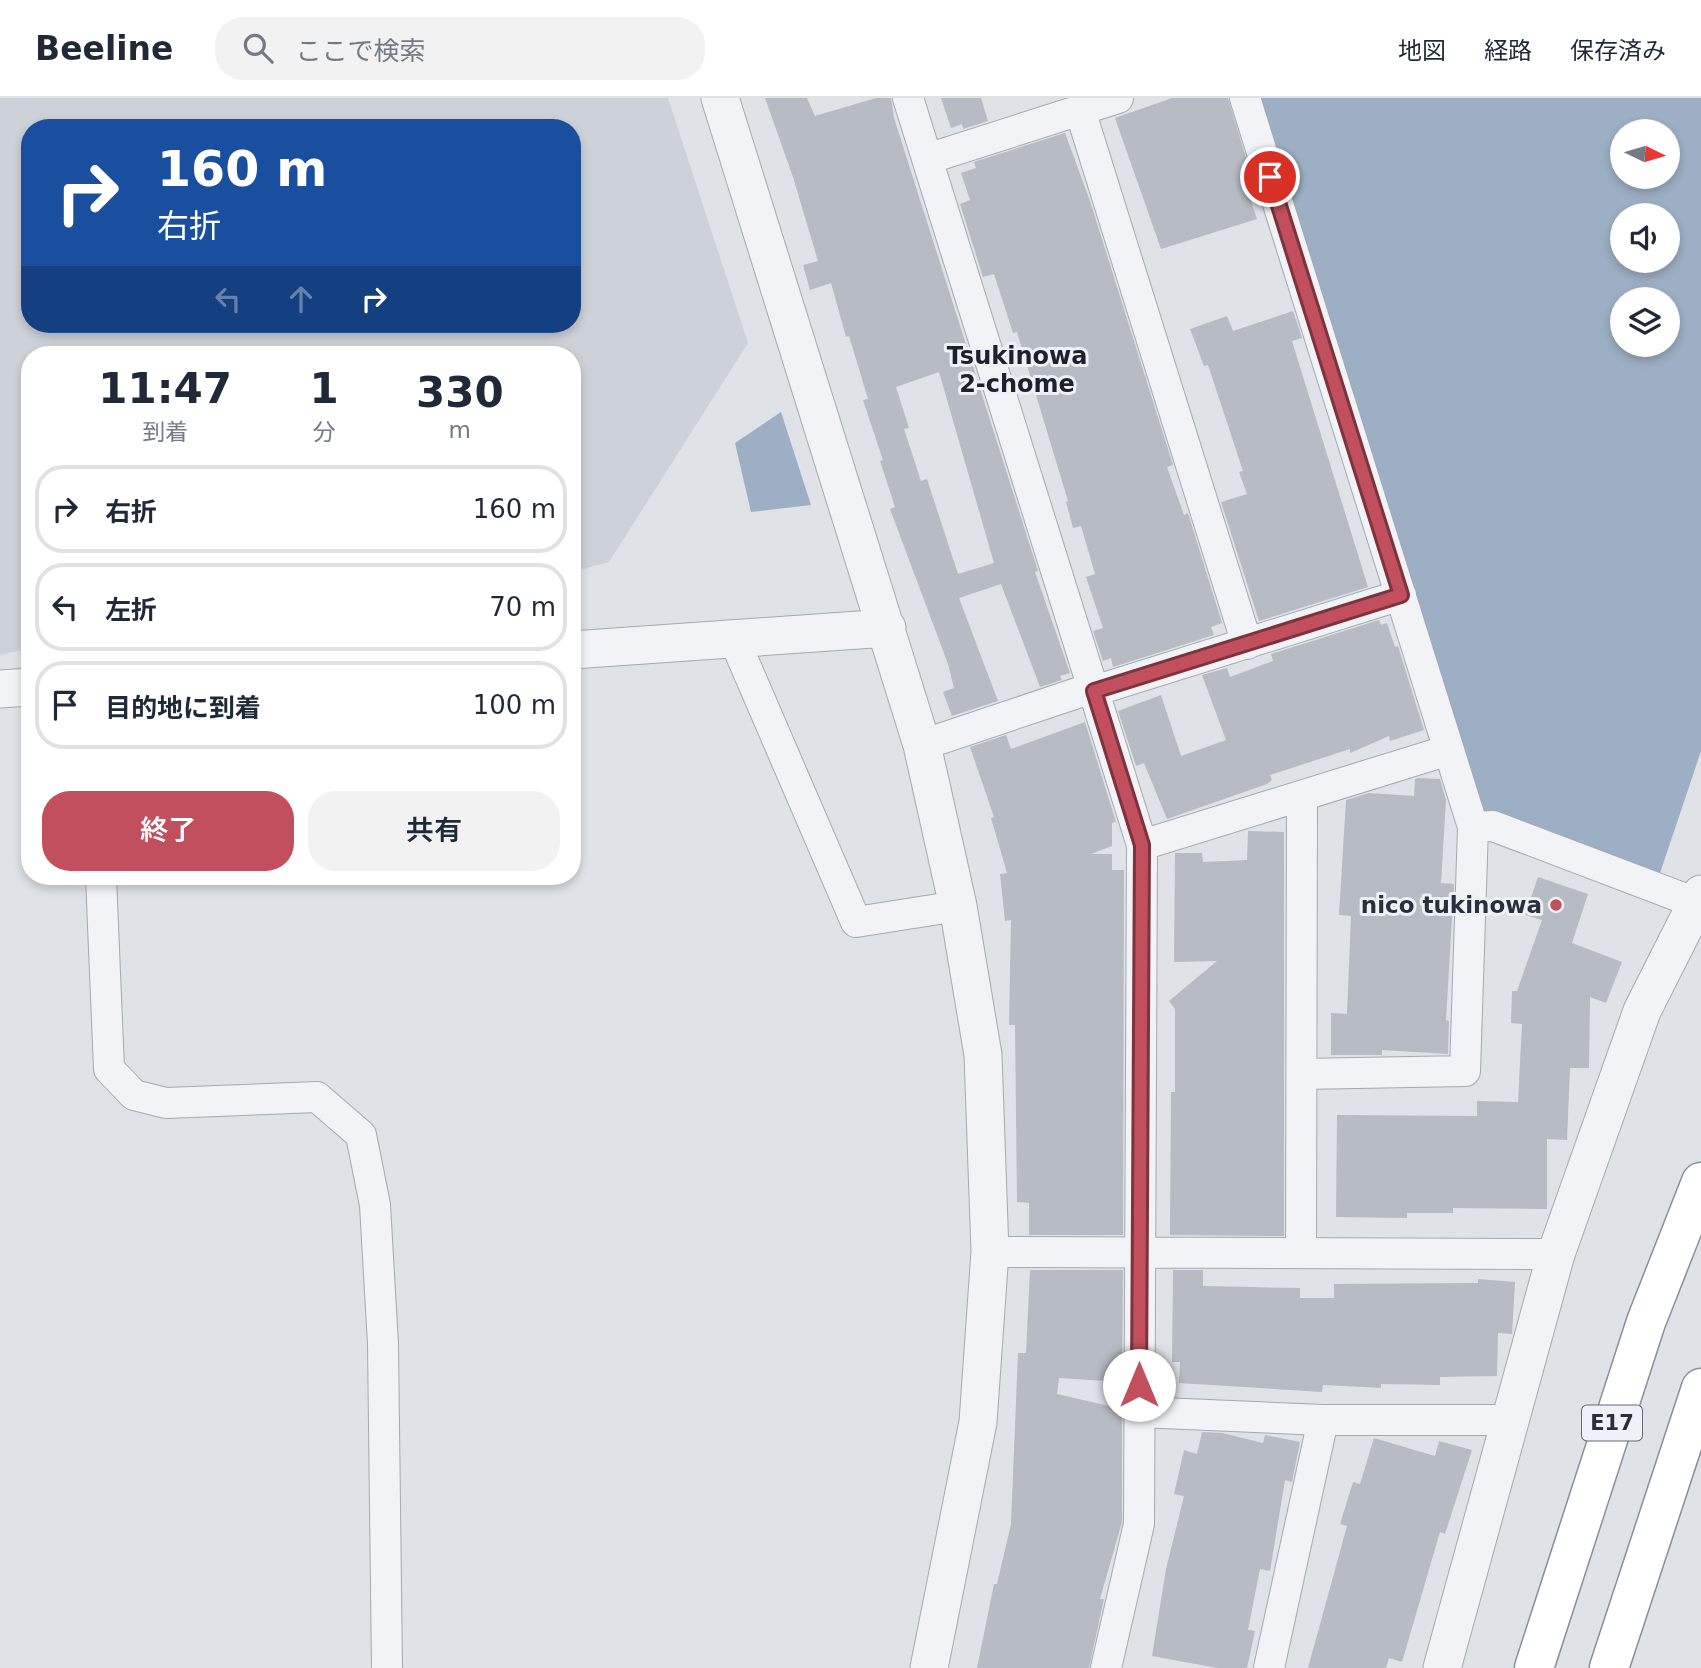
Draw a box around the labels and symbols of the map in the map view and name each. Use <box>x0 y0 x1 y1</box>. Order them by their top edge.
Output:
north arrow <box>1610 119 1680 189</box>
pin <box>1240 147 1300 207</box>
district label: Tsukinowa 2-chome <box>947 342 1087 398</box>
place label: nico tukinowa <box>1361 892 1542 918</box>
marker: nico tukinowa <box>1548 897 1564 913</box>
position arrow <box>1102 1348 1176 1422</box>
road number: E17 <box>1582 1406 1642 1440</box>

